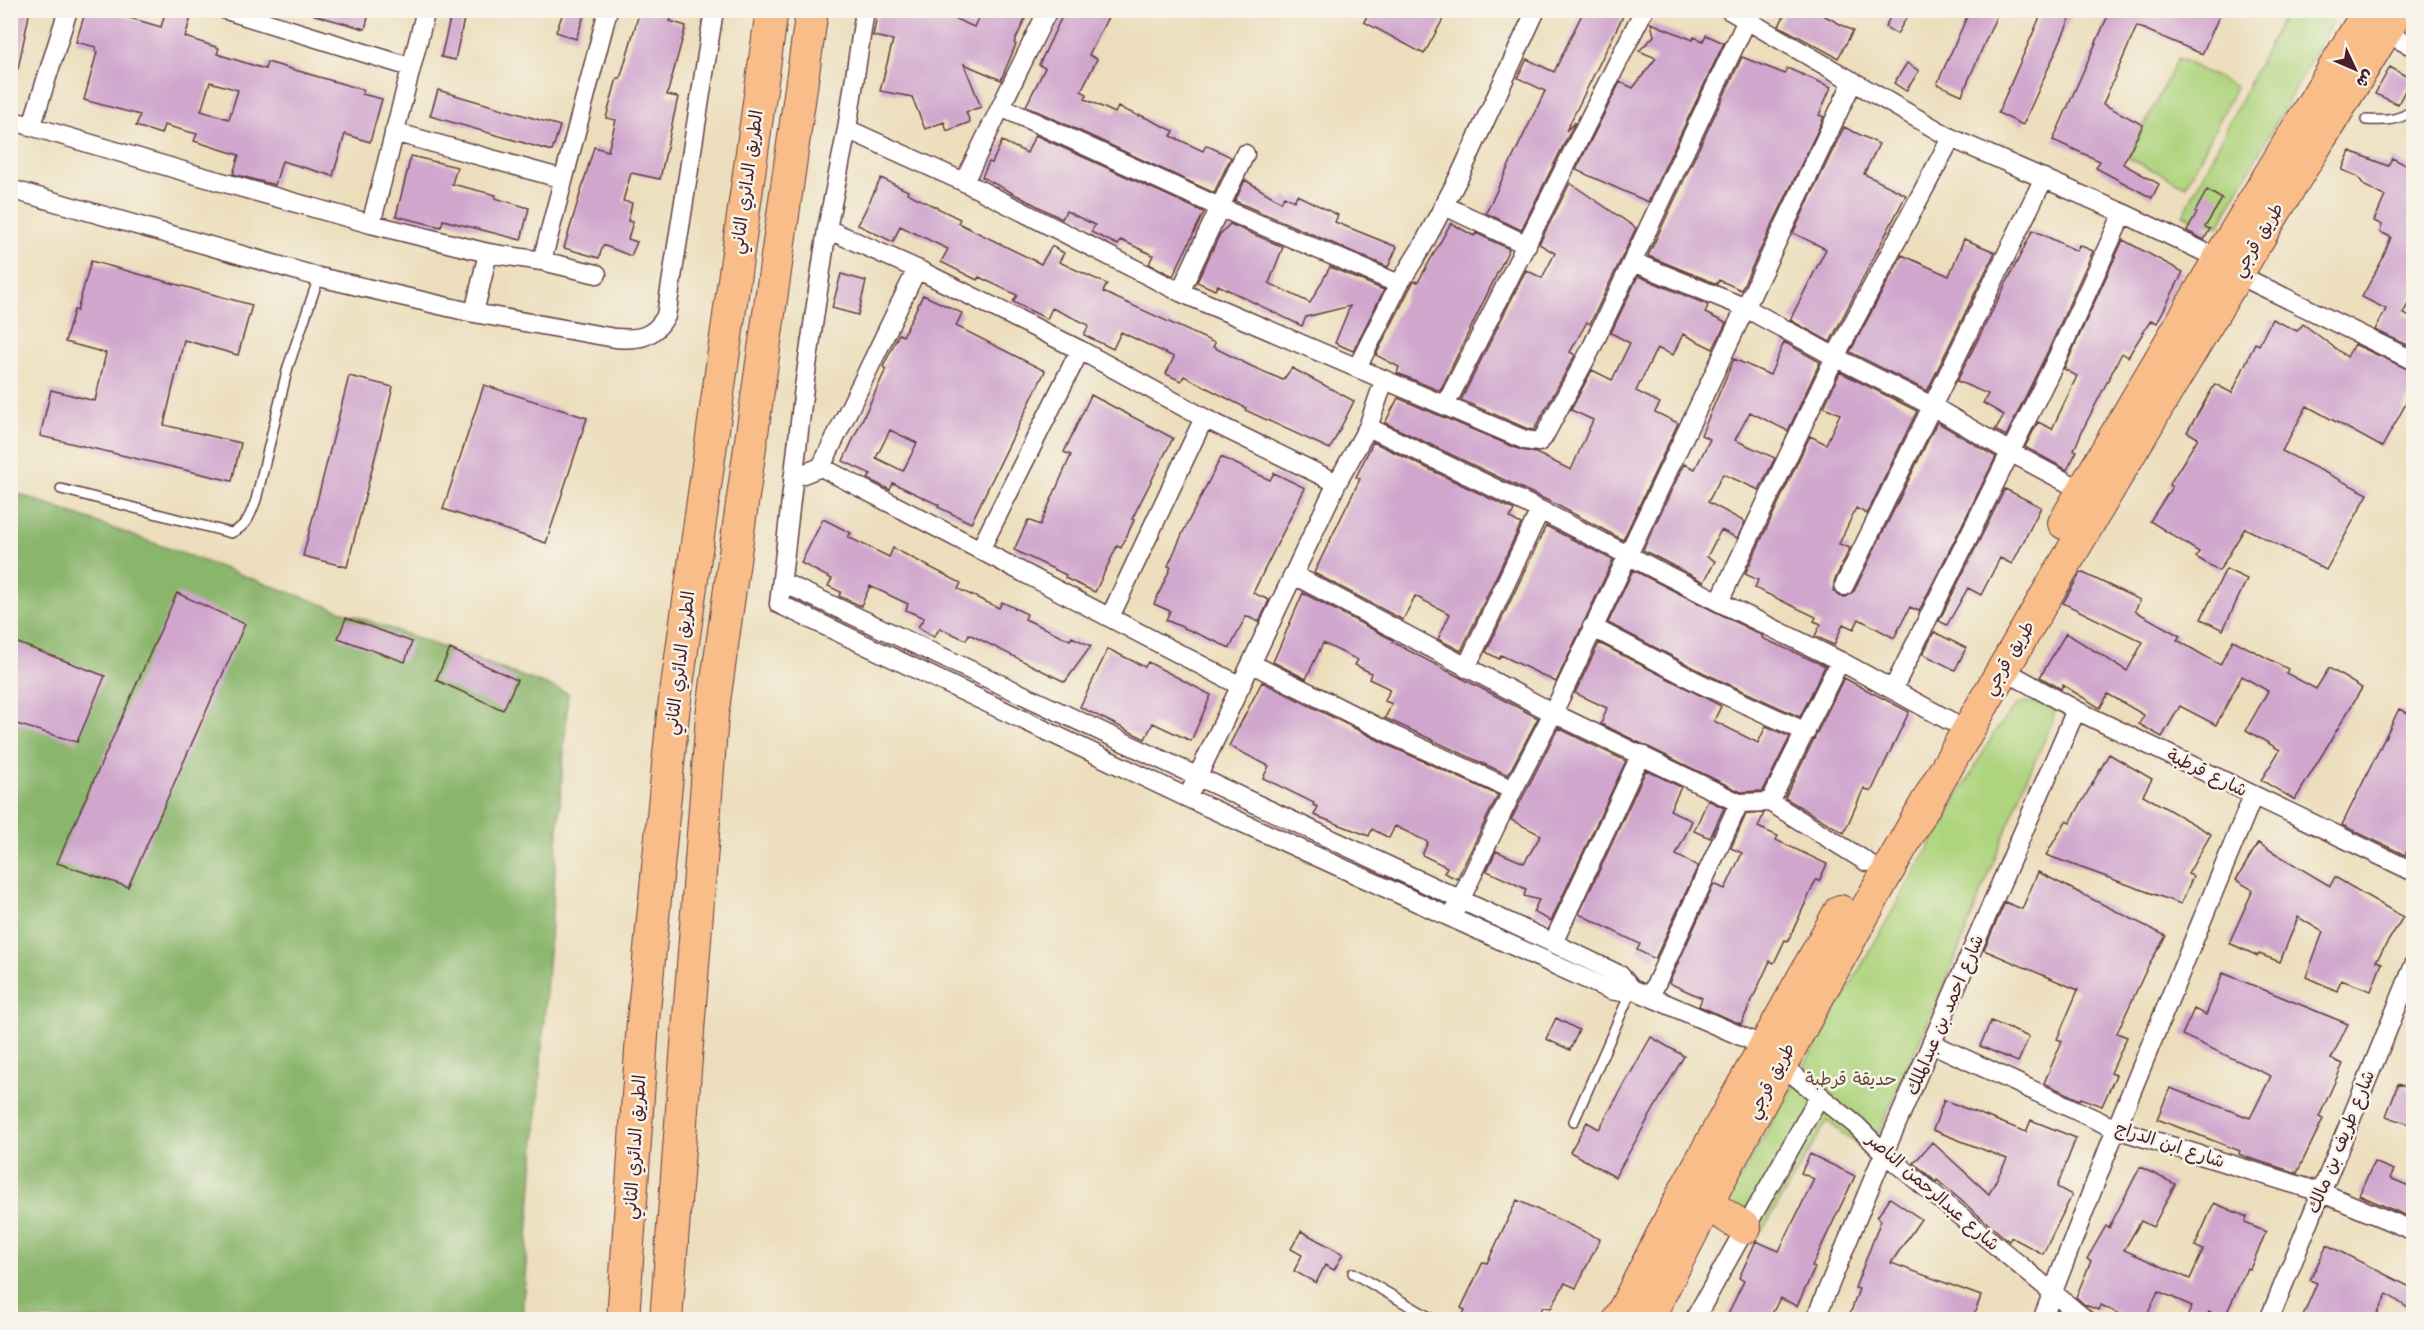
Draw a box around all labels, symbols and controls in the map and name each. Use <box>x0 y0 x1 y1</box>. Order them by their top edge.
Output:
north arrow <box>2325 39 2385 99</box>
text: ش <box>2352 66 2378 91</box>
street label: الطريق الدائري الثاني <box>726 109 772 256</box>
street label: طريق قرجي <box>2228 199 2293 283</box>
street label: الطريق الدائري الثاني <box>661 590 704 737</box>
street label: طريق قرجي <box>1979 617 2044 701</box>
street label: شارع قرطبة <box>2163 745 2250 802</box>
street label: شارع احمد بن عبدالملك <box>1902 932 1989 1099</box>
street label: طريق قرجي <box>1742 1040 1804 1125</box>
street label: شارع طريف بن مالك <box>2303 1067 2380 1217</box>
park label: حديقة قرطبة <box>1805 1069 1897 1090</box>
street label: الطريق الدائري الثاني <box>619 1074 656 1221</box>
street label: شارع ابن الدراج <box>2112 1117 2227 1173</box>
street label: شارع عبدالرحمن الناصر <box>1860 1127 2004 1256</box>

